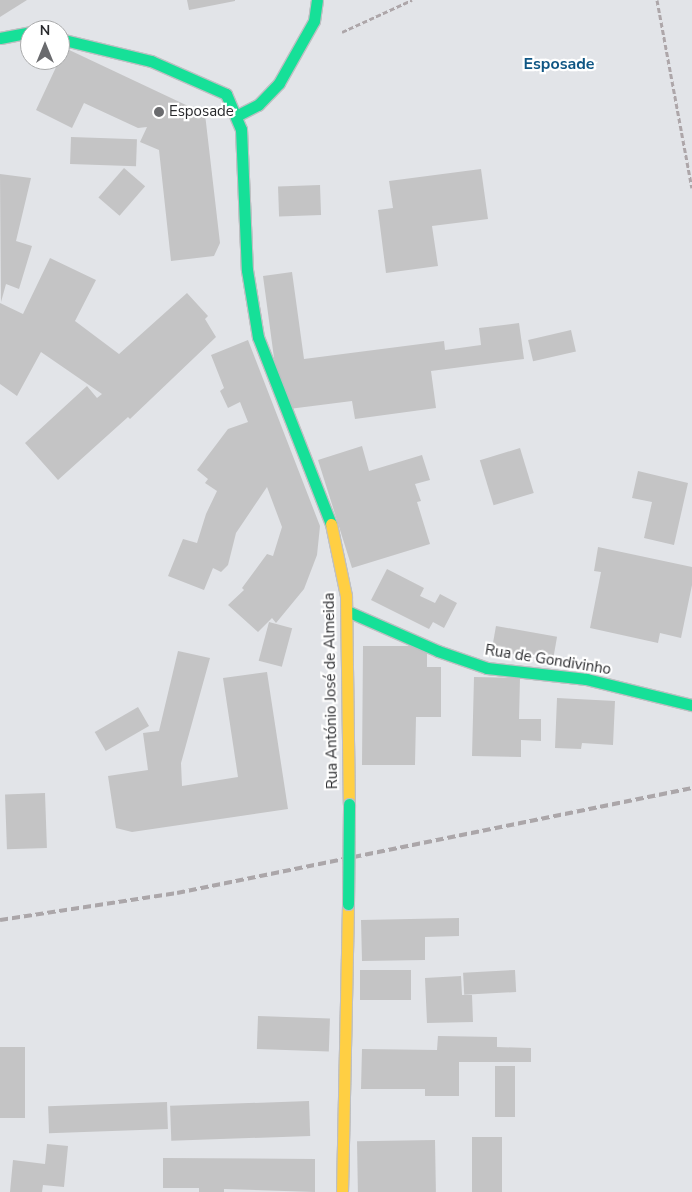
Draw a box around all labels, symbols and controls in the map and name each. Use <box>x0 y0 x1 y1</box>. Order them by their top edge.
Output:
north arrow <box>20 20 70 70</box>
text: N <box>40 21 50 40</box>
district label: Esposade <box>524 54 594 74</box>
place label: Esposade <box>169 103 234 121</box>
marker: Esposade <box>153 106 165 118</box>
street label: Rua António José de Almeida <box>320 593 342 789</box>
street label: Rua de Gondivinho <box>484 641 612 679</box>

